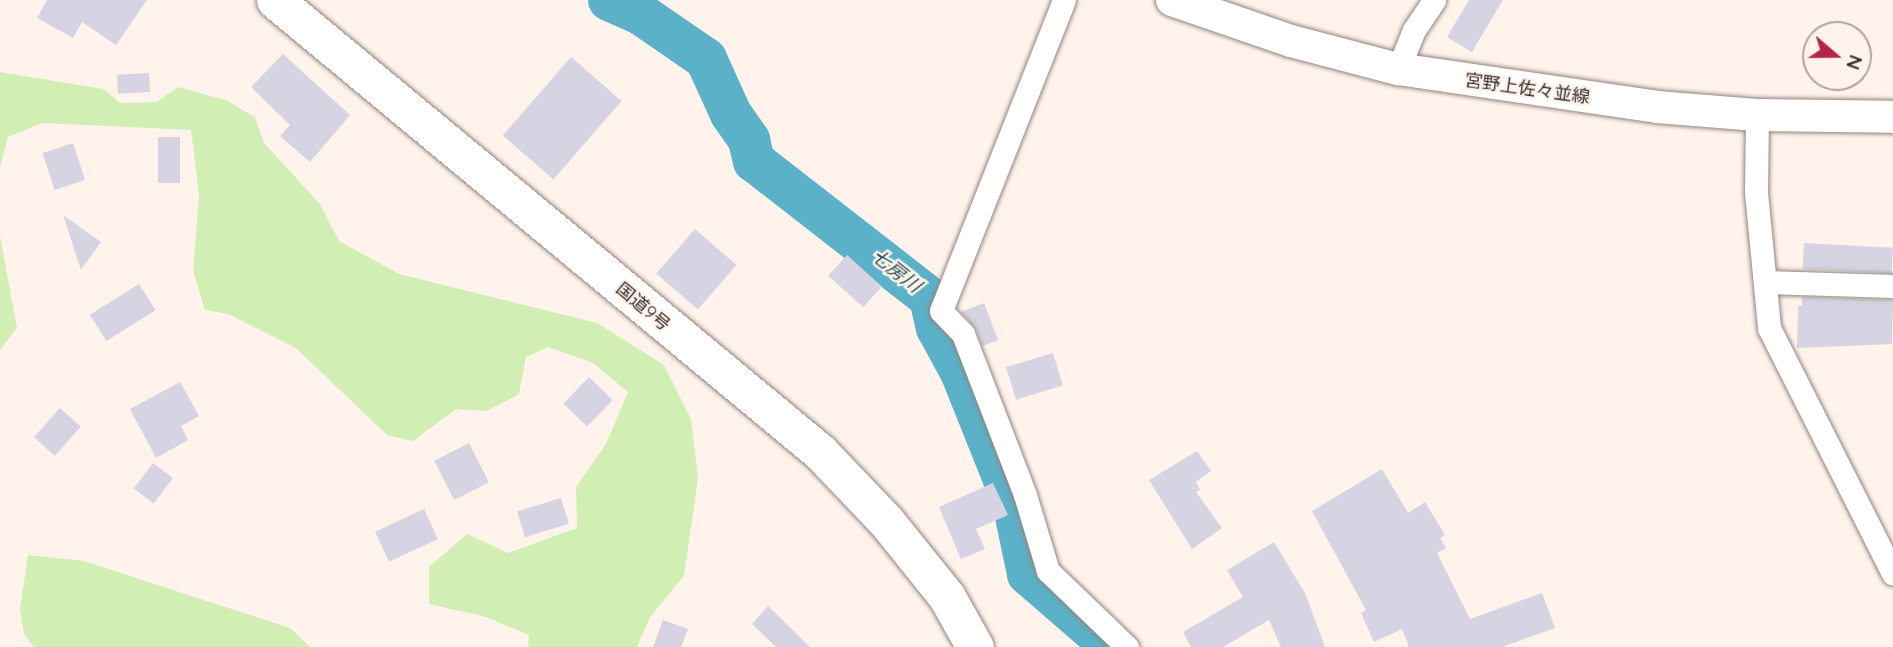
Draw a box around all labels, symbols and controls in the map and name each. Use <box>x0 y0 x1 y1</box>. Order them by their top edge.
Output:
north arrow <box>1802 21 1872 91</box>
text: N <box>1841 52 1869 73</box>
street label: 宮野上佐々並線 <box>1463 70 1591 108</box>
water label: 七房川 <box>867 244 925 298</box>
street label: 国道9号 <box>612 278 674 336</box>

